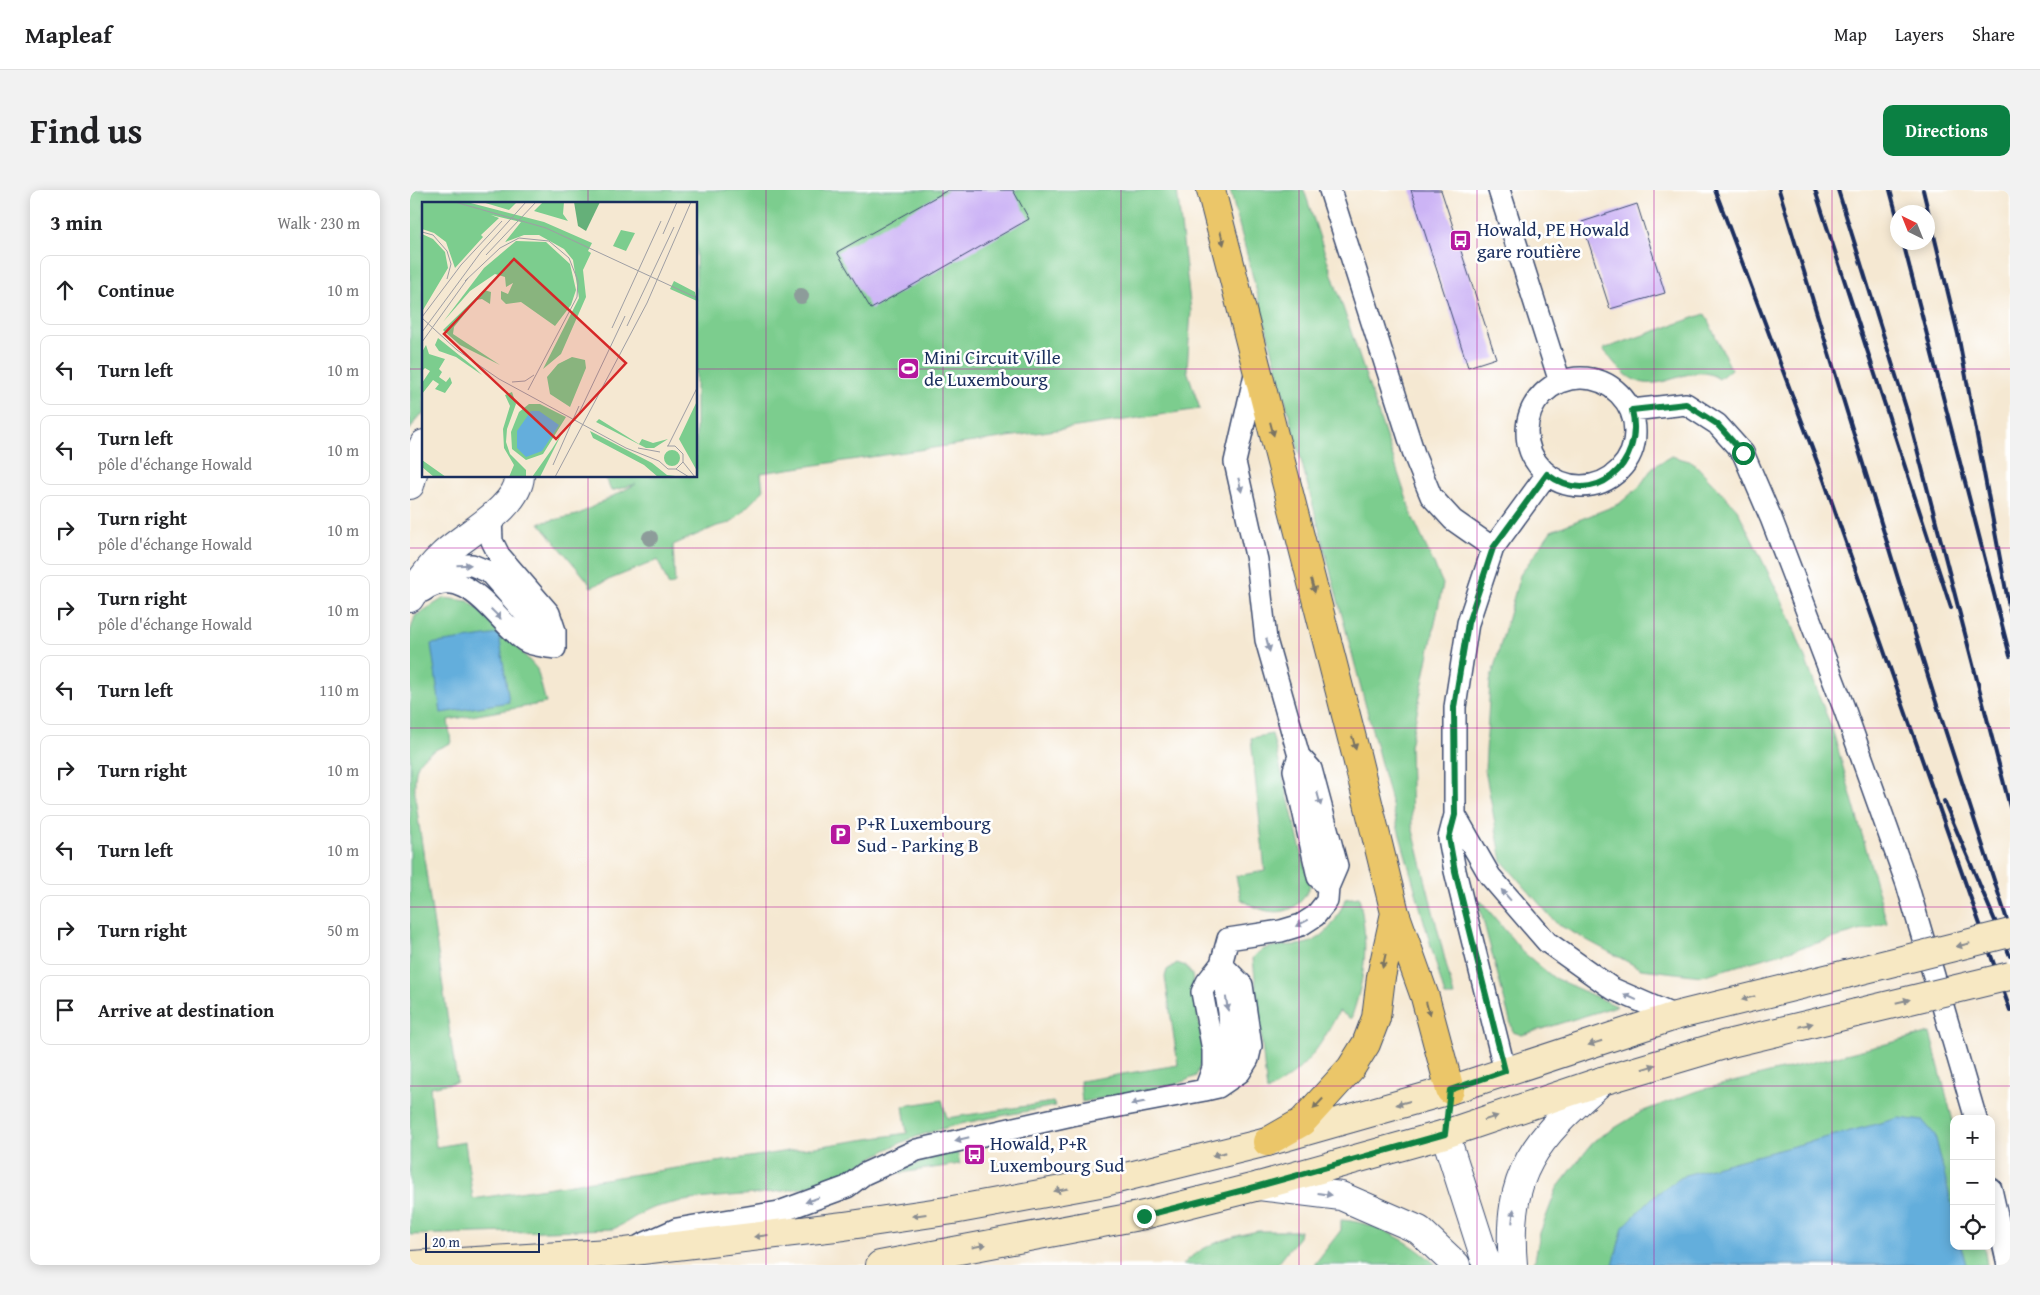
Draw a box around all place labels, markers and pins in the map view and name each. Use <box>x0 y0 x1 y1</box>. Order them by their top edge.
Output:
place label: Howald, PE Howald gare routière <box>1477 215 1630 265</box>
bus stop icon: Howald, PE Howald gare routière <box>1449 228 1473 252</box>
place label: Mini Circuit Ville de Luxembourg <box>924 343 1061 393</box>
sports icon: Mini Circuit Ville de Luxembourg <box>896 356 920 380</box>
place label: P+R Luxembourg Sud - Parking B <box>857 809 991 859</box>
parking icon: P+R Luxembourg Sud - Parking B <box>829 822 853 846</box>
place label: Howald, P+R Luxembourg Sud <box>990 1129 1125 1179</box>
bus stop icon: Howald, P+R Luxembourg Sud <box>962 1142 986 1166</box>

